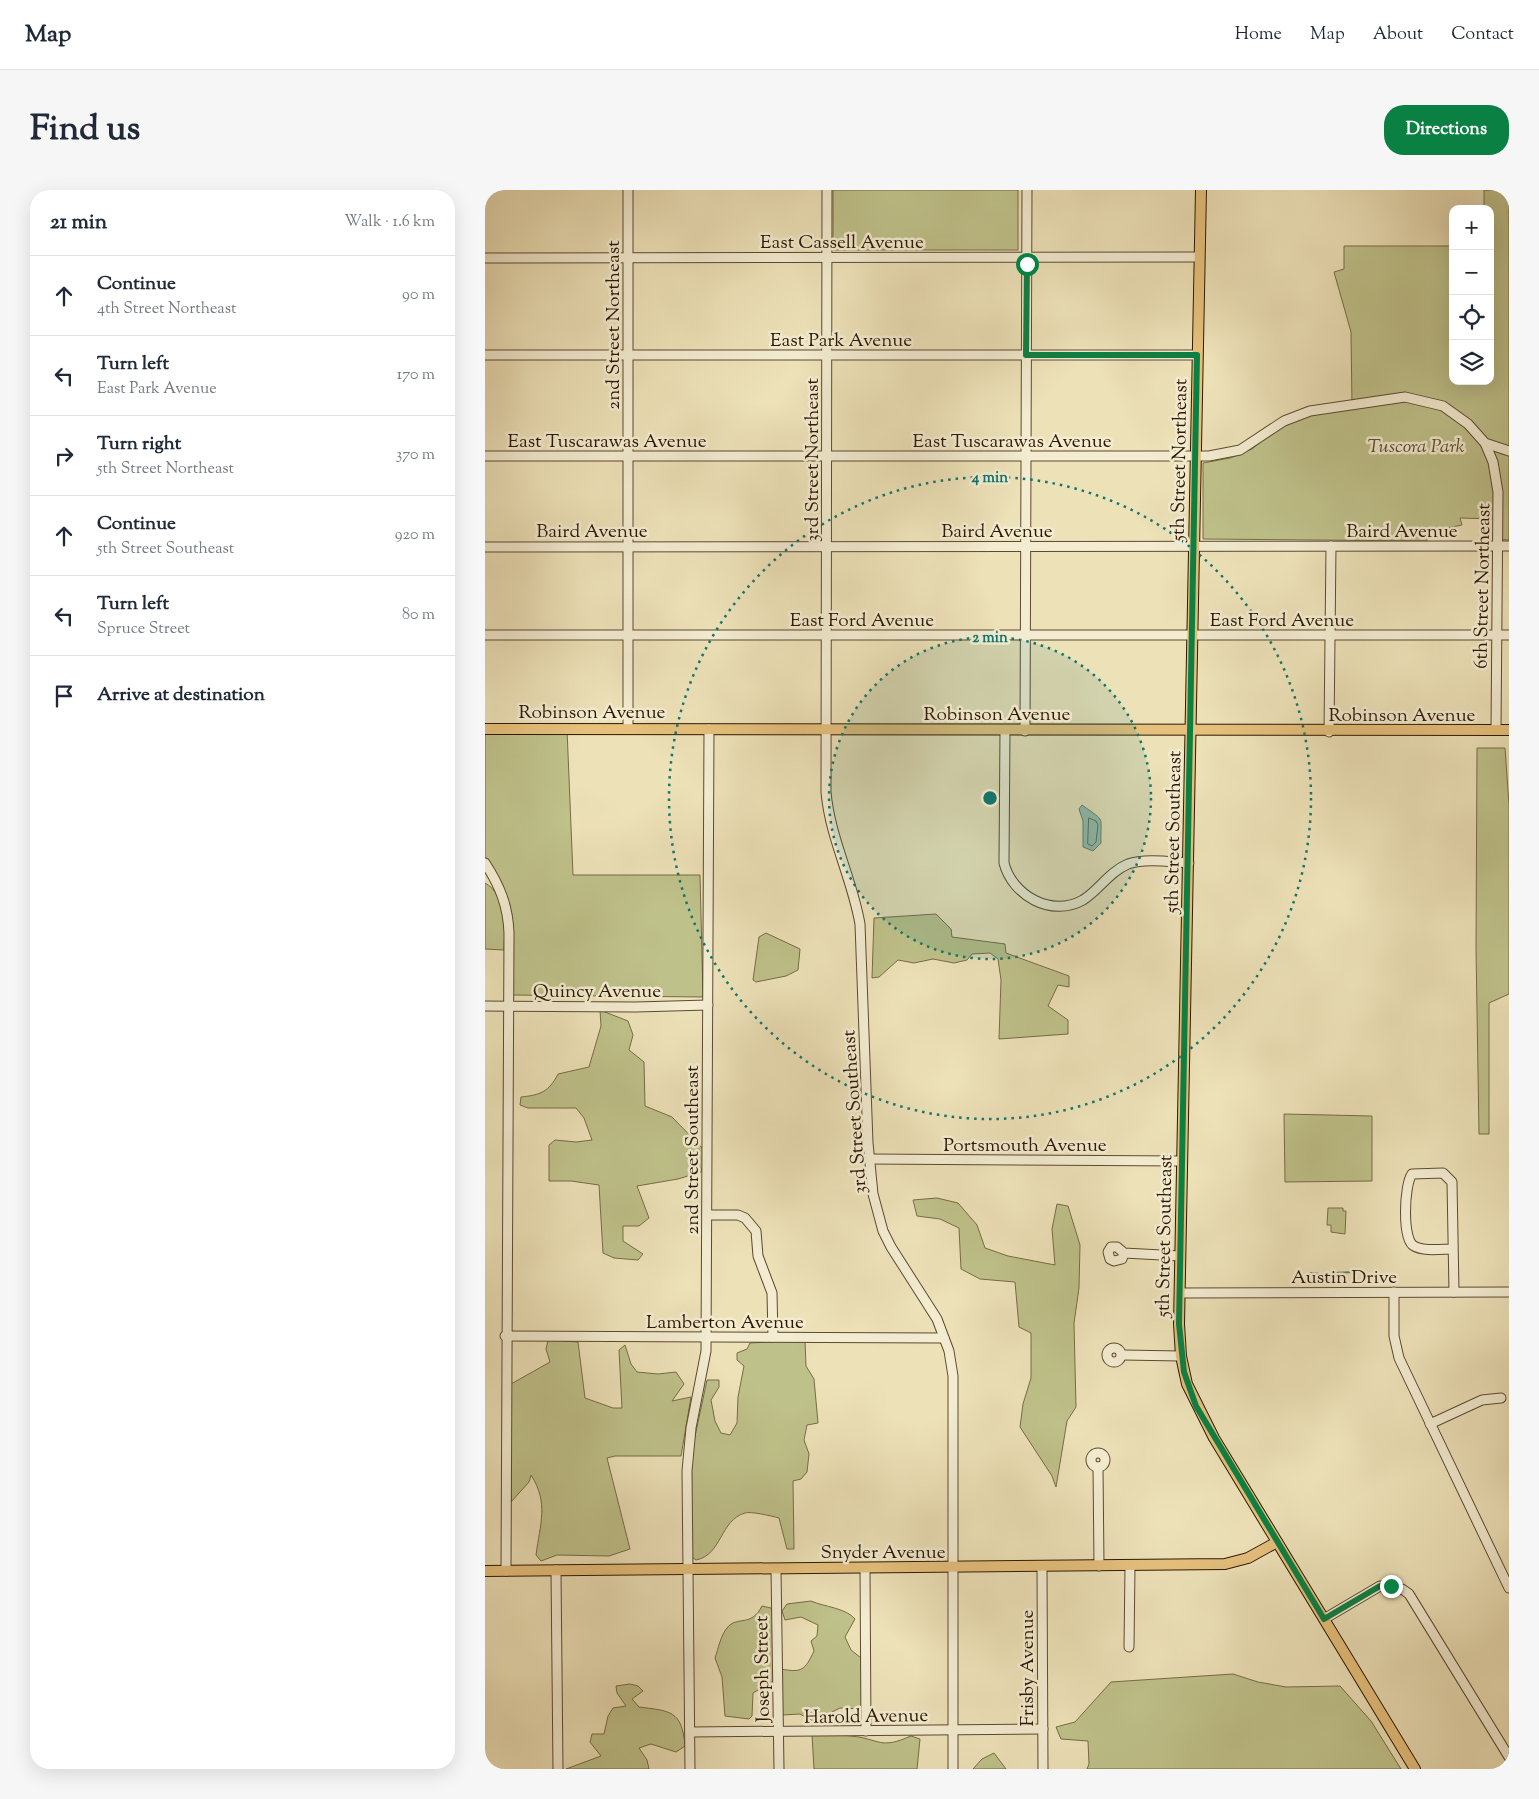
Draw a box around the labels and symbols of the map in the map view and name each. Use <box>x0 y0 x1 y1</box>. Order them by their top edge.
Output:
street label: East Cassell Avenue <box>760 230 924 257</box>
street label: 2nd Street Northeast <box>601 240 628 410</box>
route start <box>1016 253 1039 276</box>
street label: East Park Avenue <box>770 328 912 355</box>
street label: 3rd Street Northeast <box>800 378 827 542</box>
street label: 5th Street Northeast <box>1166 378 1195 543</box>
street label: East Tuscarawas Avenue <box>507 429 707 456</box>
street label: East Tuscarawas Avenue <box>912 429 1112 456</box>
park label: Tuscora Park <box>1368 434 1465 461</box>
text: 4 min <box>971 468 1008 489</box>
street label: 6th Street Northeast <box>1469 503 1498 669</box>
street label: Baird Avenue <box>536 519 648 546</box>
street label: Baird Avenue <box>941 519 1053 546</box>
street label: Baird Avenue <box>1346 519 1458 546</box>
street label: East Ford Avenue <box>790 608 934 635</box>
street label: East Ford Avenue <box>1210 608 1354 635</box>
text: 2 min <box>972 628 1008 649</box>
street label: Robinson Avenue <box>519 700 666 727</box>
street label: Robinson Avenue <box>924 702 1071 729</box>
street label: Robinson Avenue <box>1329 703 1476 730</box>
street label: 5th Street Southeast <box>1160 750 1189 915</box>
centre of rings <box>981 789 999 807</box>
street label: Quincy Avenue <box>533 979 661 1006</box>
street label: 3rd Street Southeast <box>836 1028 875 1195</box>
street label: 2nd Street Southeast <box>680 1065 707 1235</box>
street label: Portsmouth Avenue <box>943 1133 1107 1160</box>
street label: 5th Street Southeast <box>1151 1154 1180 1319</box>
street label: Austin Drive <box>1291 1265 1397 1292</box>
street label: Lamberton Avenue <box>646 1310 804 1337</box>
street label: Snyder Avenue <box>820 1540 946 1567</box>
route end <box>1380 1575 1403 1598</box>
street label: Frisby Avenue <box>1015 1609 1042 1726</box>
street label: Joseph Street <box>749 1615 778 1724</box>
street label: Harold Avenue <box>804 1703 929 1732</box>

